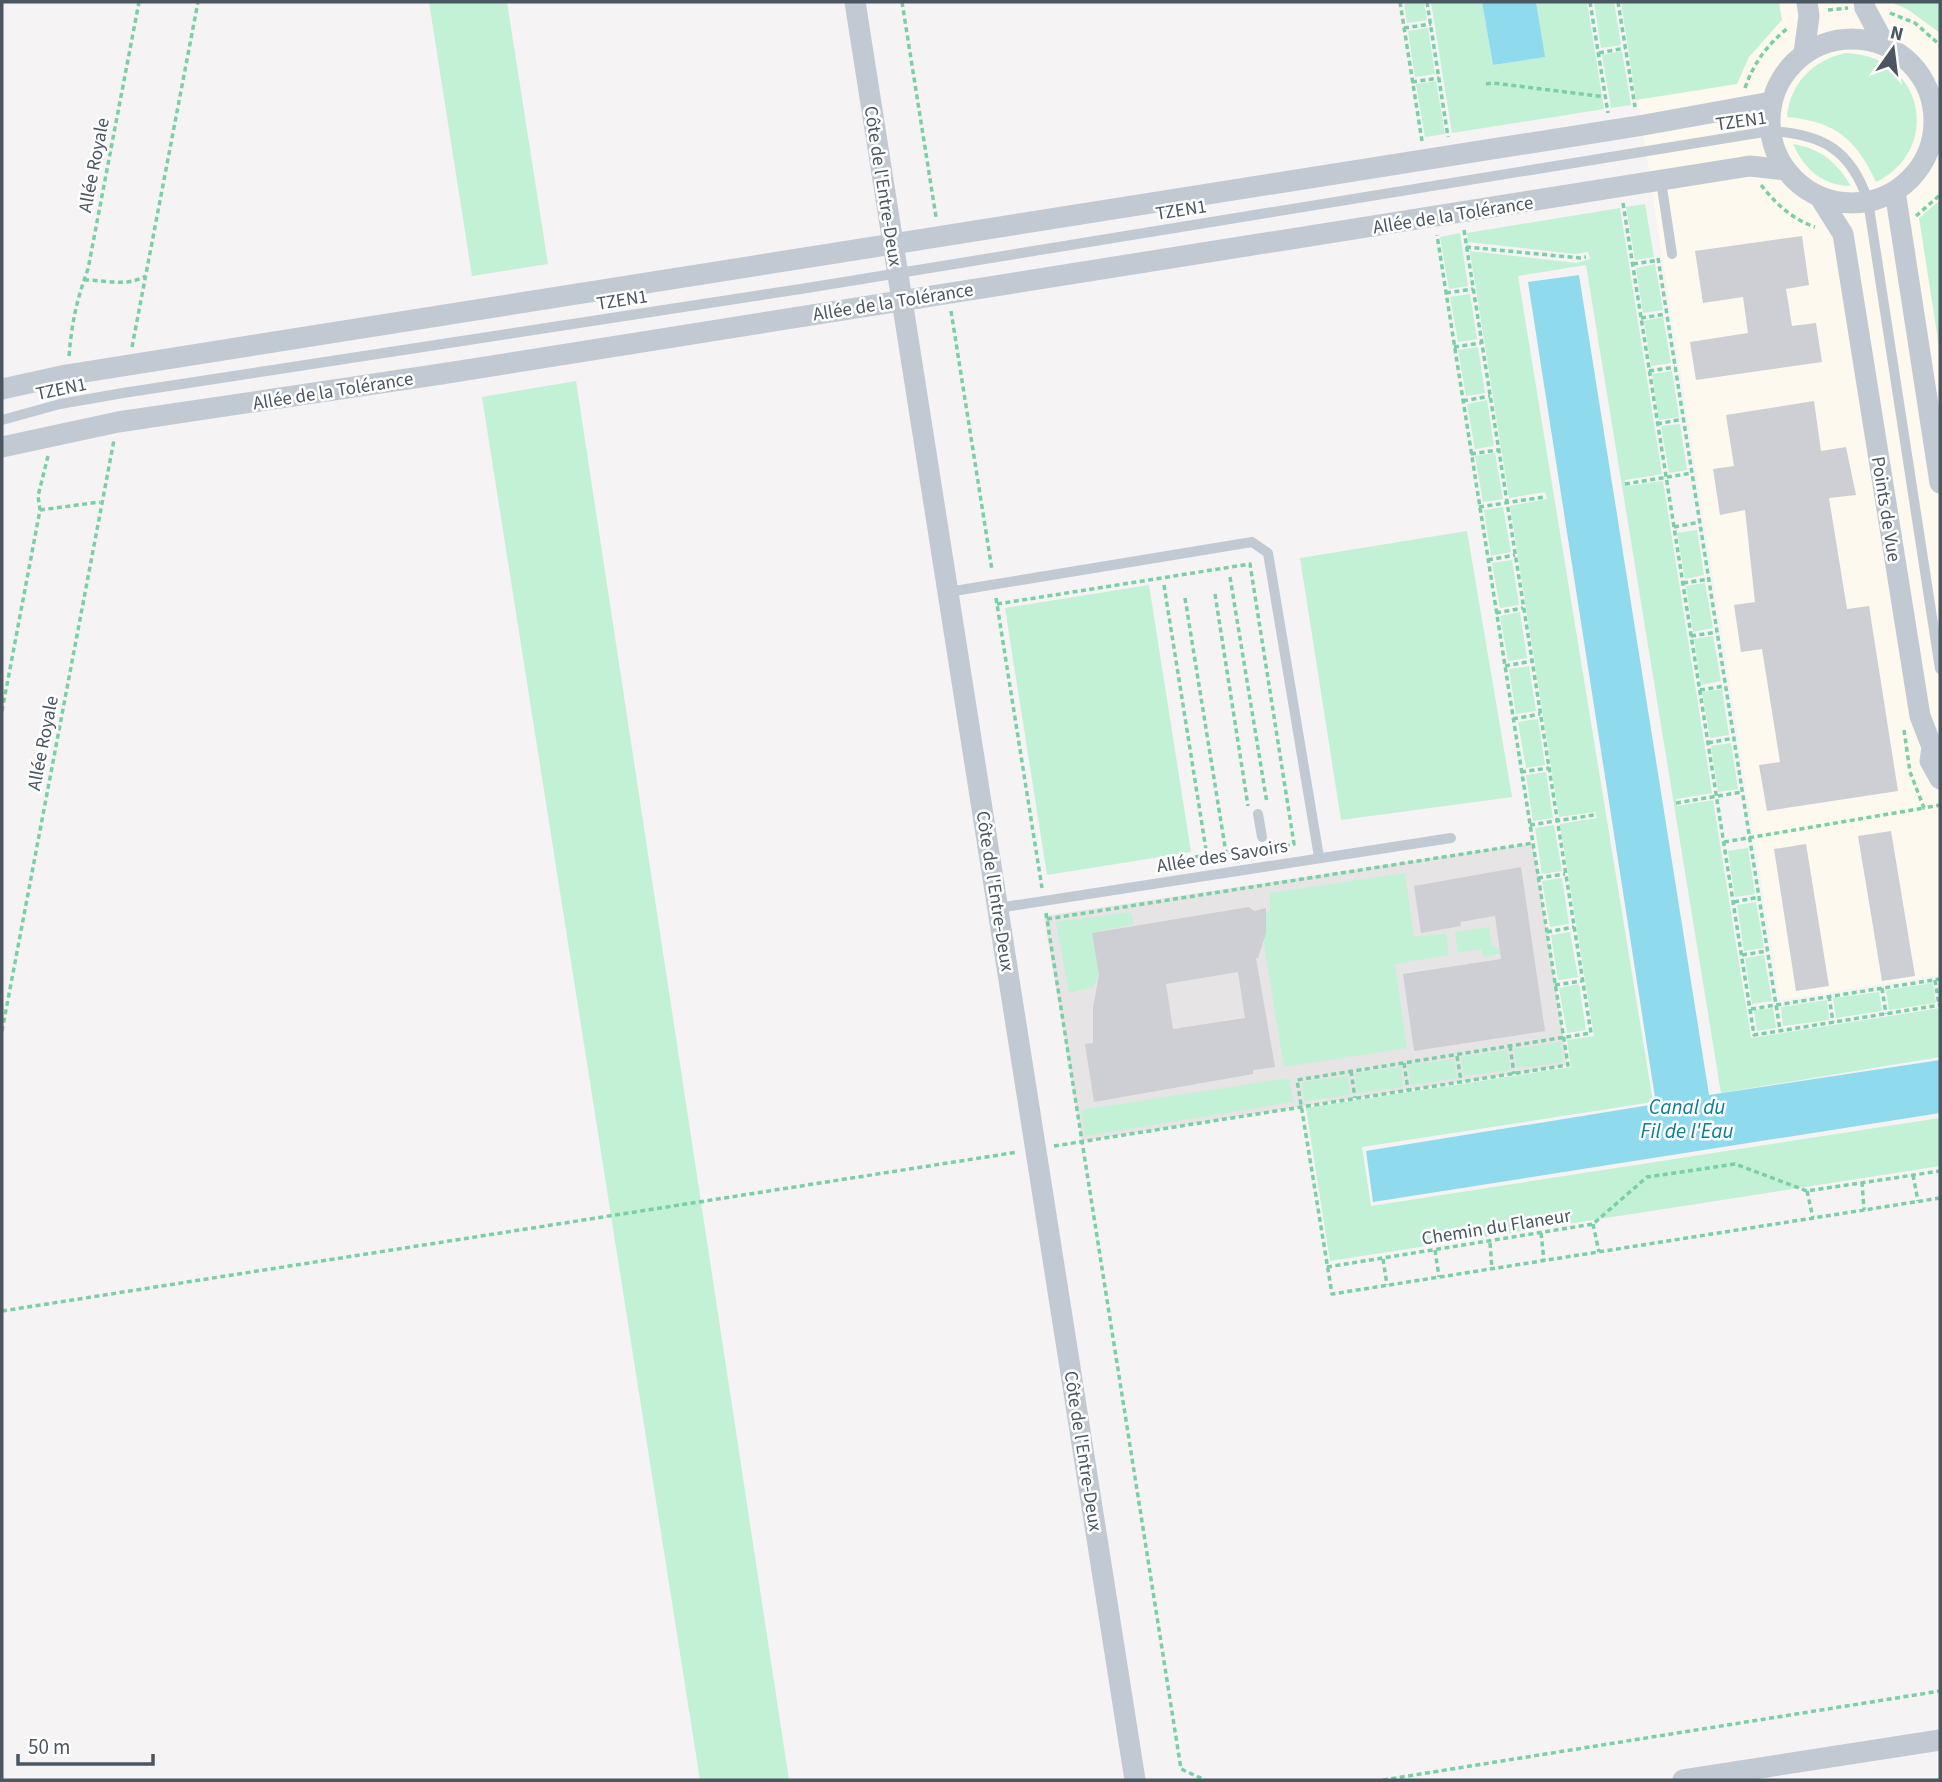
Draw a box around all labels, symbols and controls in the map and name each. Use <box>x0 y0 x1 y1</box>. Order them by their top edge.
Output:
north arrow <box>1858 14 1928 84</box>
text: N <box>1887 19 1906 49</box>
street label: Côte de l'Entre-Deux <box>856 104 909 269</box>
street label: TZEN1 <box>1714 105 1768 138</box>
street label: Allée Royale <box>72 116 117 215</box>
street label: Allée de la Tolérance <box>1371 189 1535 241</box>
street label: TZEN1 <box>1154 193 1209 228</box>
street label: Allée de la Tolérance <box>811 276 975 328</box>
street label: TZEN1 <box>595 283 650 318</box>
street label: Allée de la Tolérance <box>251 365 415 417</box>
street label: TZEN1 <box>33 371 89 408</box>
street label: Points de Vue <box>1864 455 1907 564</box>
street label: Allée Royale <box>21 694 66 793</box>
street label: Côte de l'Entre-Deux <box>968 809 1021 974</box>
street label: Allée des Savoirs <box>1155 833 1290 880</box>
water label: Canal du Fil de l'Eau <box>1641 1092 1733 1146</box>
street label: Chemin du Flaneur <box>1420 1202 1573 1253</box>
street label: Côte de l'Entre-Deux <box>1056 1369 1109 1534</box>
scale bar <box>18 1722 152 1766</box>
text: 50 m <box>28 1732 70 1762</box>

